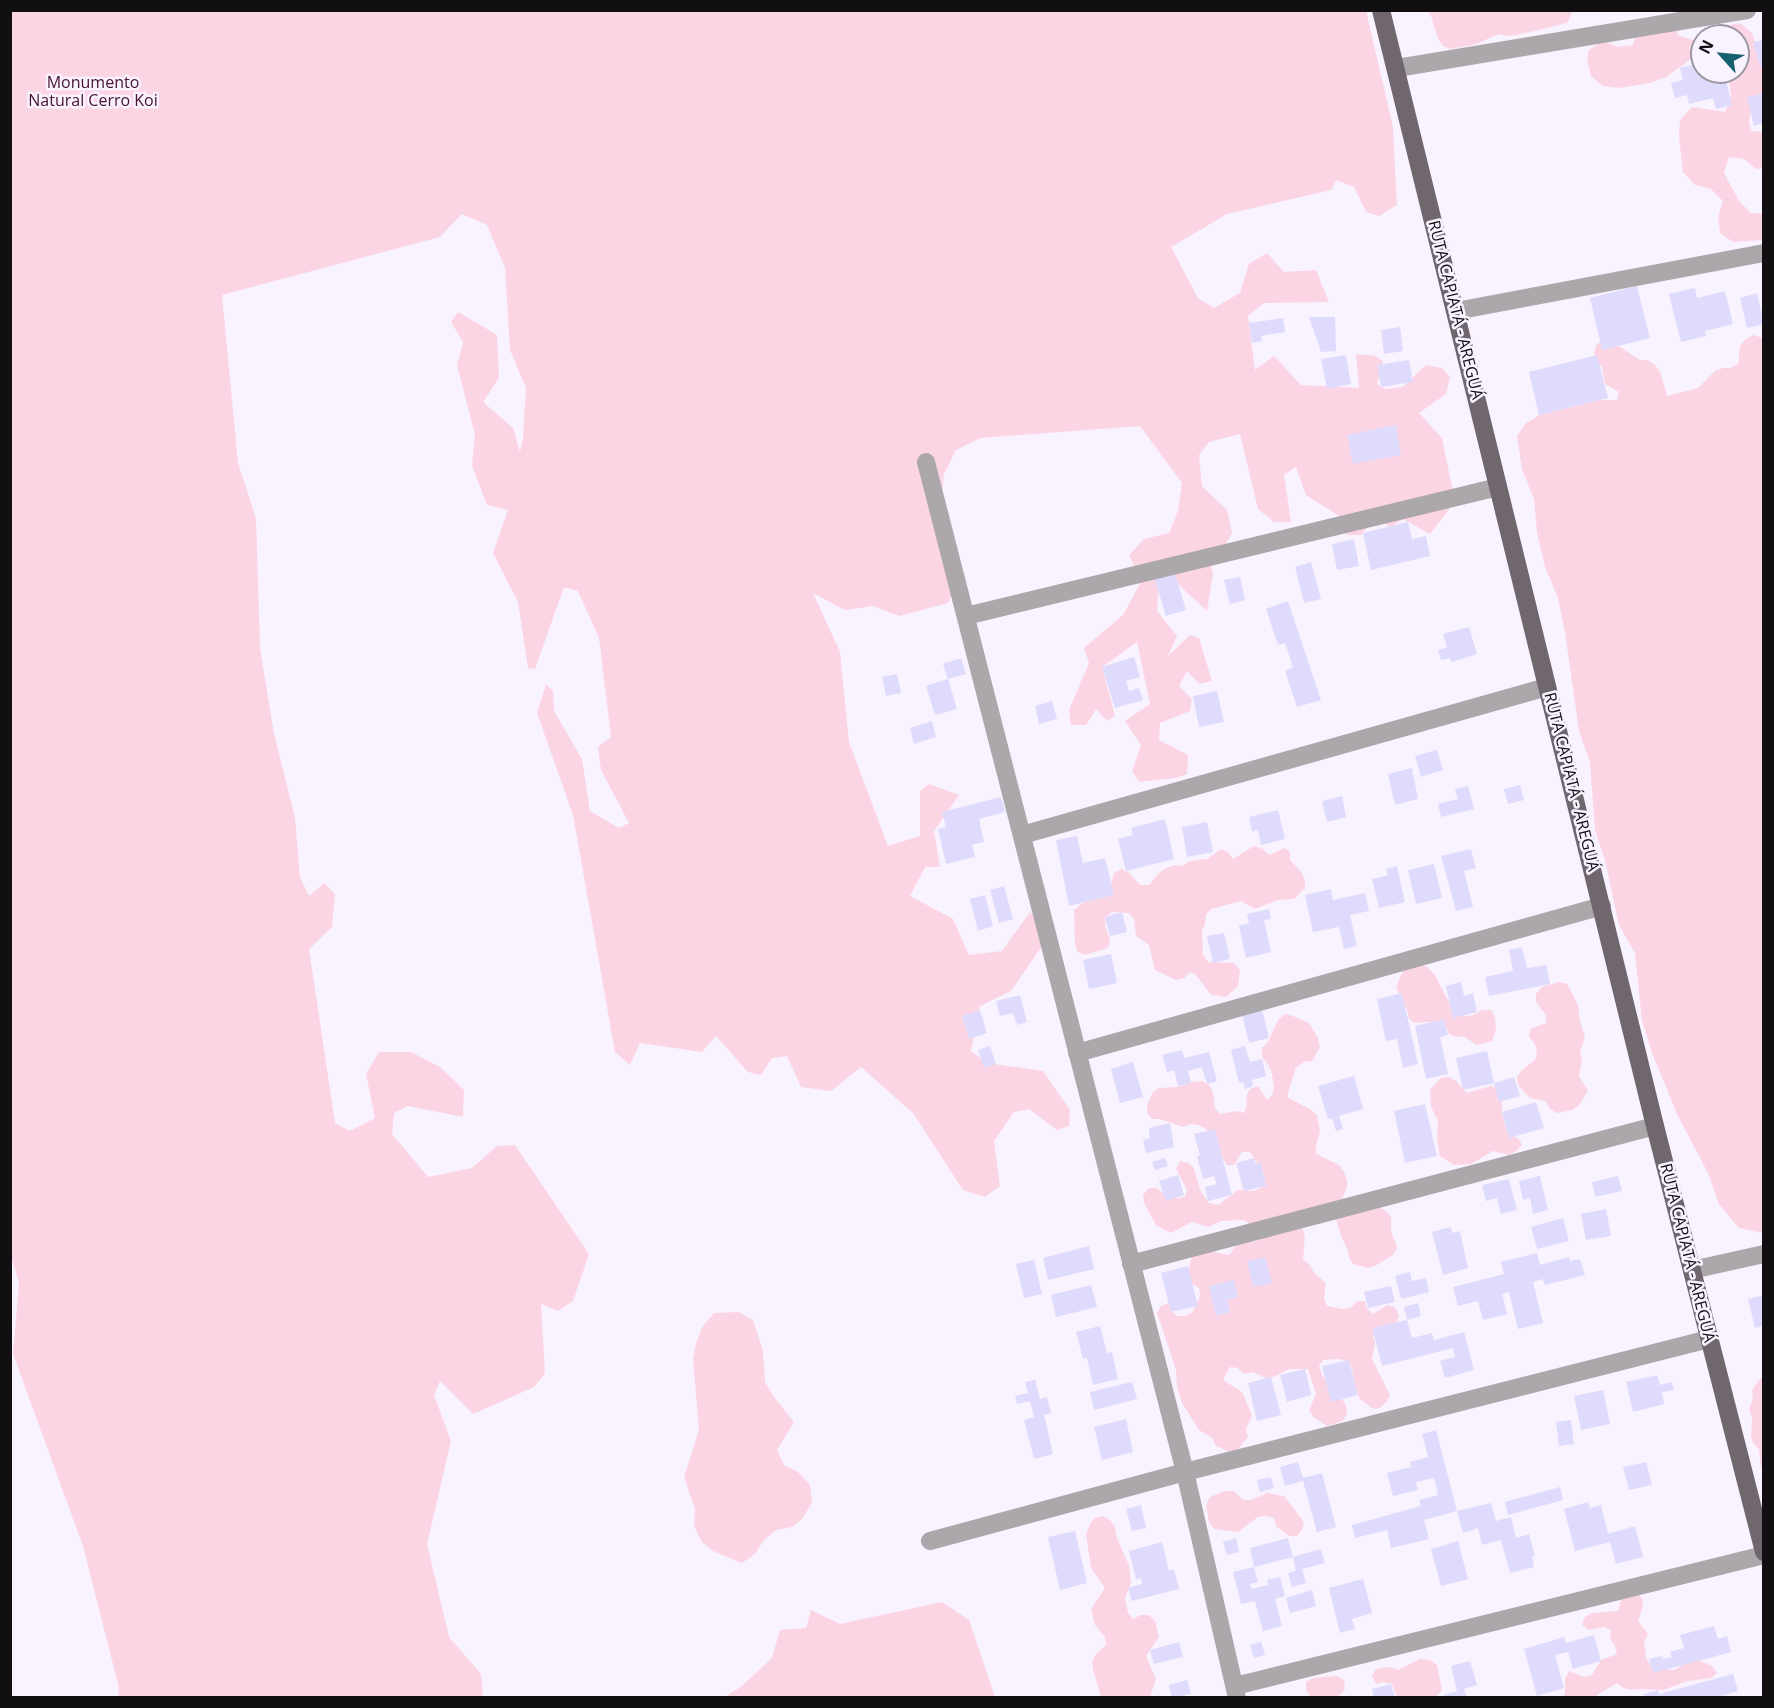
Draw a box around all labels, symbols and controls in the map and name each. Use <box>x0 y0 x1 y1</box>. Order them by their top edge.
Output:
north arrow <box>1690 24 1750 84</box>
text: N <box>1693 36 1718 58</box>
park label: Monumento Natural Cerro Koi <box>28 73 158 111</box>
street label: RUTA CAPIATÁ - AREGUÁ <box>1423 219 1487 401</box>
street label: RUTA CAPIATÁ - AREGUÁ <box>1539 691 1603 873</box>
street label: RUTA CAPIATÁ - AREGUÁ <box>1655 1162 1719 1344</box>

